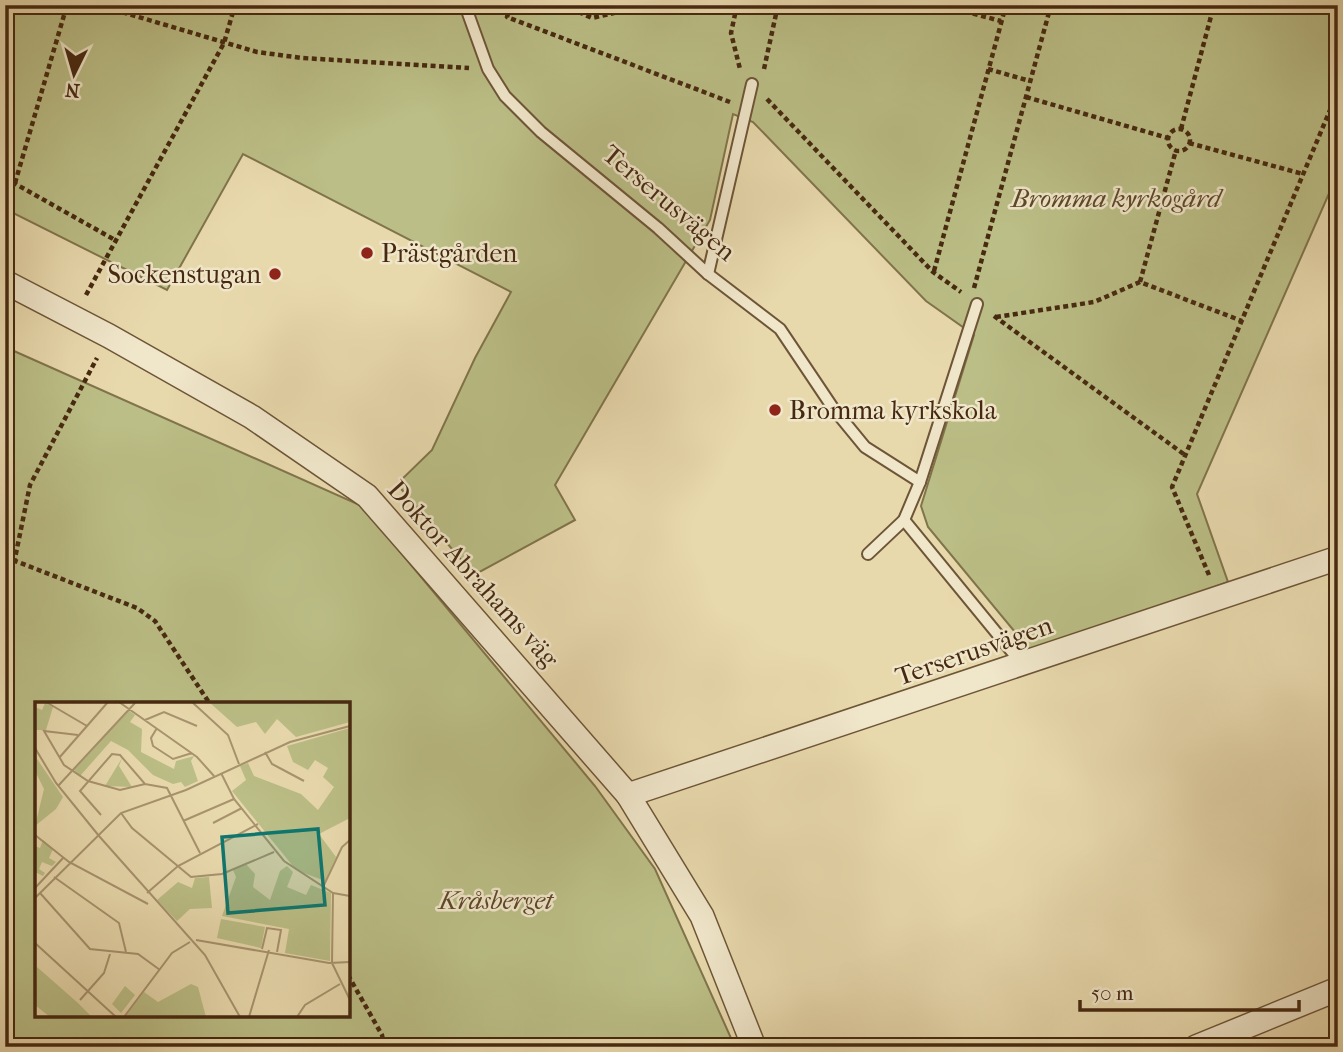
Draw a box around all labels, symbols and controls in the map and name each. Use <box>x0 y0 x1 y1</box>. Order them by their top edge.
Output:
north arrow <box>38 38 108 108</box>
text: N <box>64 78 81 102</box>
street label: Terserusvägen <box>596 138 742 268</box>
park label: Bromma kyrkogård <box>1009 183 1225 214</box>
place label: Prästgården <box>381 238 517 269</box>
marker: Prästgården <box>359 245 375 261</box>
place label: Sockenstugan <box>107 259 261 290</box>
marker: Sockenstugan <box>267 266 283 282</box>
place label: Bromma kyrkskola <box>789 395 998 426</box>
marker: Bromma kyrkskola <box>767 402 783 418</box>
street label: Doktor Abrahams väg <box>381 474 566 675</box>
street label: Terserusvägen <box>891 610 1057 692</box>
inset map <box>35 702 350 1017</box>
park label: Kråsberget <box>437 885 555 916</box>
scale bar <box>1080 968 1299 1012</box>
text: 50 m <box>1091 981 1134 1005</box>

